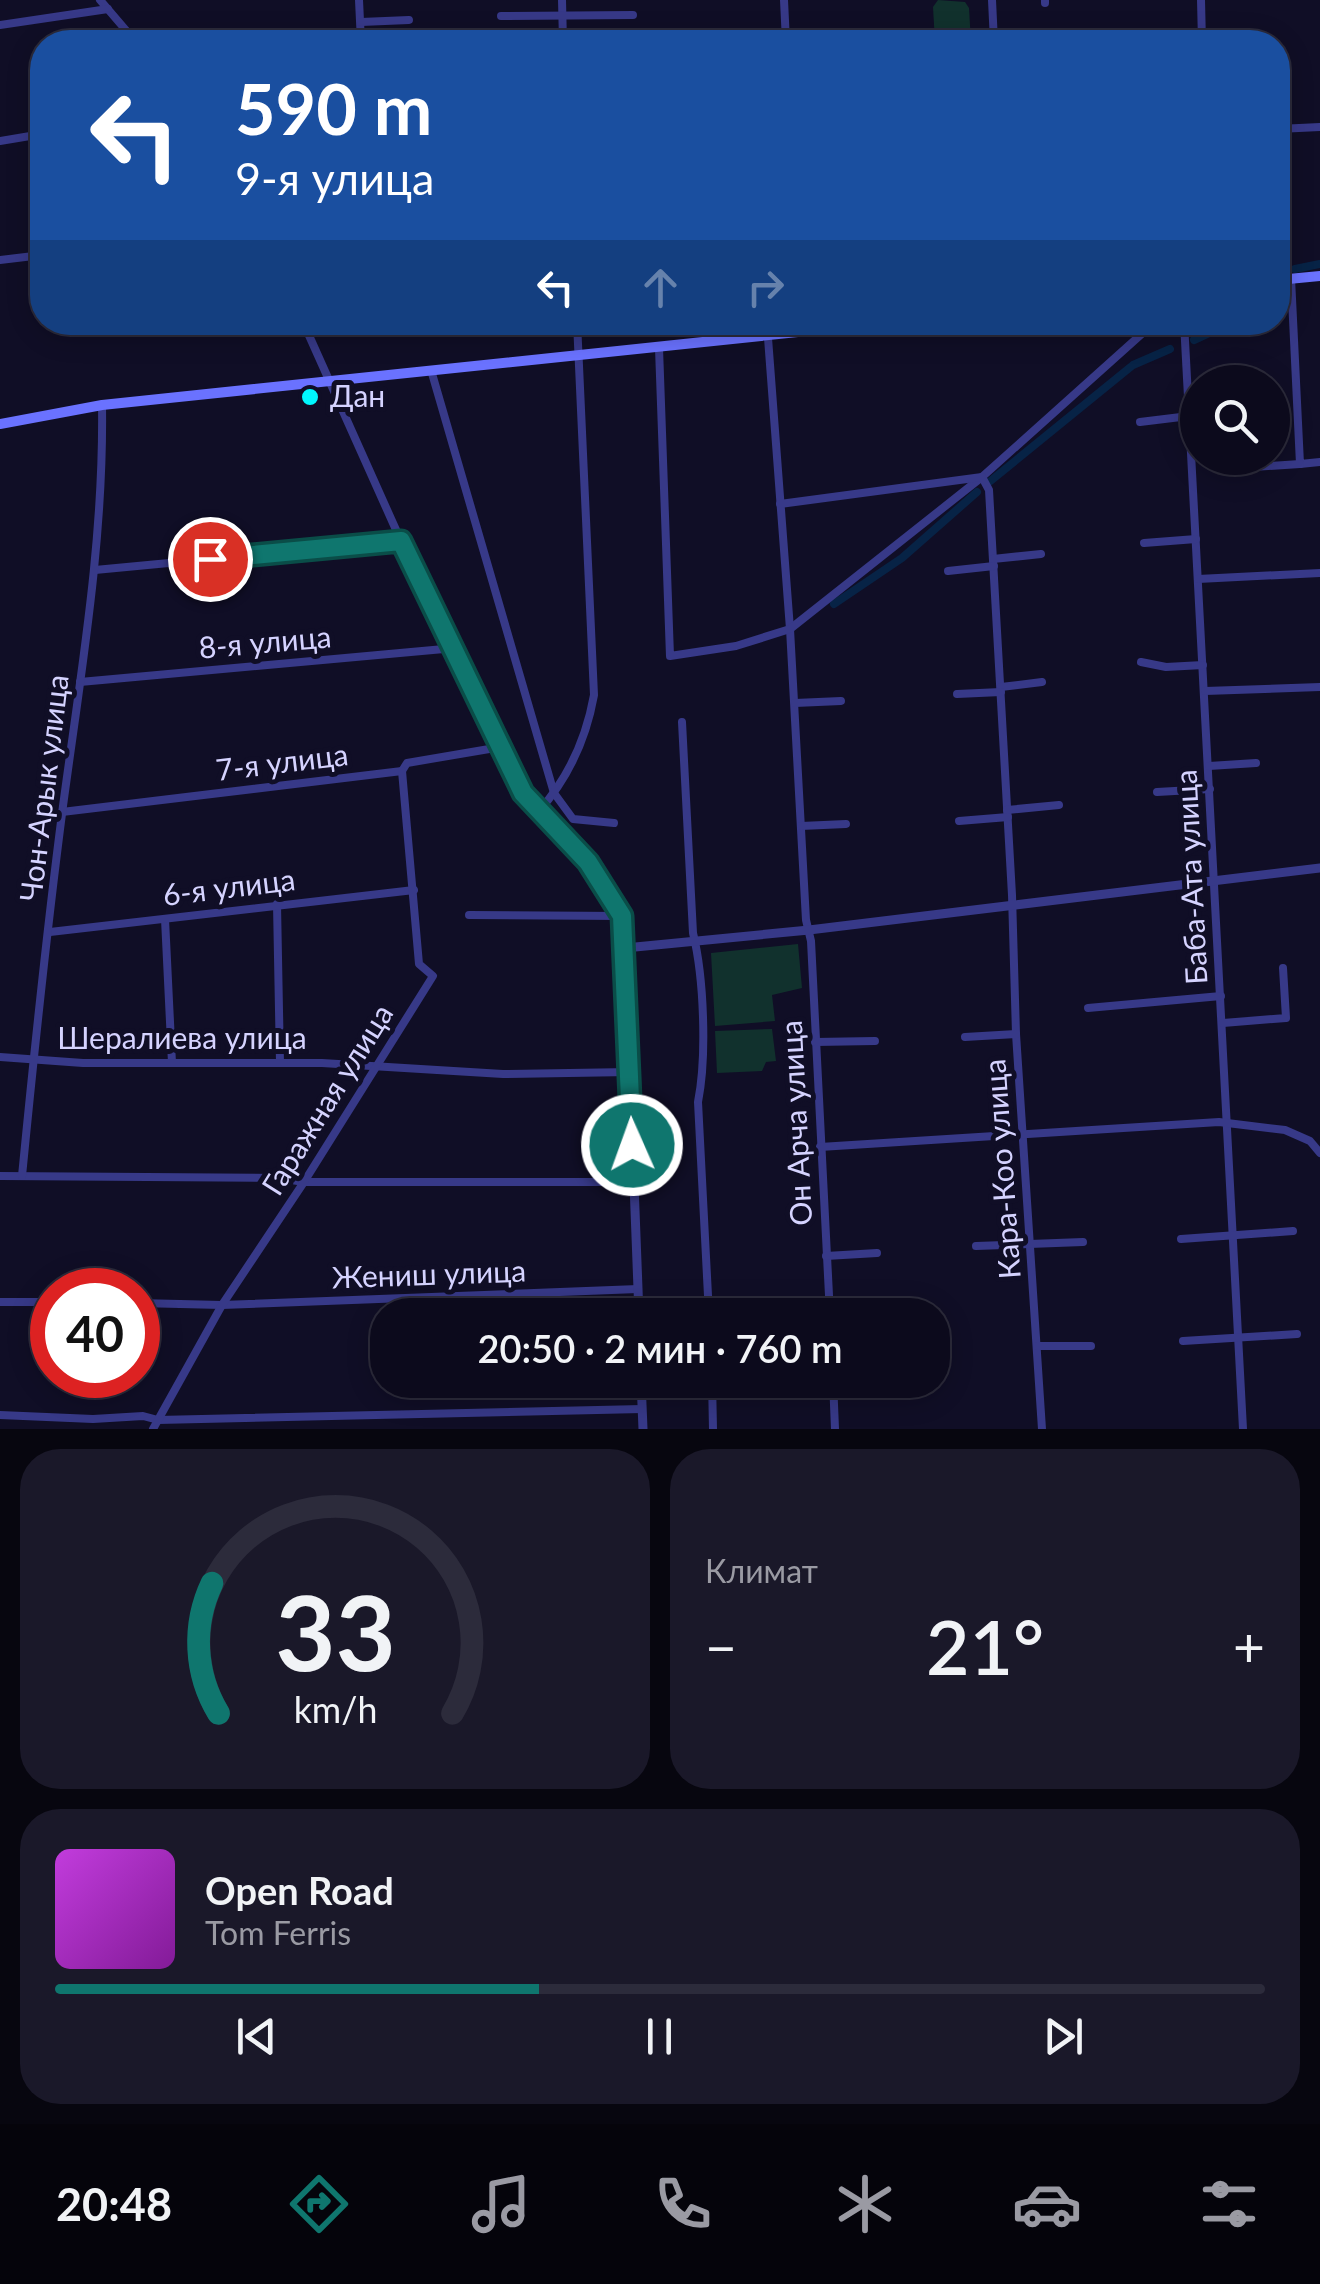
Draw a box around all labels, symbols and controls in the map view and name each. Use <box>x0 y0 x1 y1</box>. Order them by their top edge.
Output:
text: 590 m <box>235 66 432 150</box>
icon: left <box>70 70 200 200</box>
text: 9-я улица <box>235 151 434 205</box>
icon: left <box>528 260 583 315</box>
icon: ahead <box>633 260 688 315</box>
icon: right <box>738 260 793 315</box>
map controls <box>1180 365 1290 475</box>
button: search <box>1180 365 1290 475</box>
place label: Дан <box>330 377 385 413</box>
marker: Дан <box>299 386 321 408</box>
pin <box>168 517 253 602</box>
icon: arrive <box>183 532 238 587</box>
street label: 8-я улица <box>197 617 333 665</box>
street label: Чон-Арык улица <box>11 672 75 903</box>
street label: 7-я улица <box>214 735 350 787</box>
street label: Баба-Ата улица <box>1166 769 1214 985</box>
street label: 6-я улица <box>161 860 297 912</box>
street label: Гаражная улица <box>253 997 399 1201</box>
street label: Шералиева улица <box>57 1019 307 1055</box>
street label: Он Арча улица <box>772 1020 818 1227</box>
street label: Кара-Коо улица <box>975 1058 1027 1280</box>
position arrow <box>580 1093 684 1197</box>
street label: Жениш улица <box>331 1252 527 1294</box>
speed limit sign: 40 <box>30 1268 160 1398</box>
text: 20:50 · 2 мин · 760 m <box>477 1325 843 1371</box>
text: Климат <box>705 1551 818 1590</box>
text: 33 <box>275 1568 395 1693</box>
text: 21° <box>926 1601 1044 1691</box>
text: − <box>705 1613 737 1679</box>
text: + <box>1233 1613 1265 1679</box>
text: km/h <box>293 1688 377 1731</box>
text: Open Road <box>205 1867 394 1913</box>
text: Tom Ferris <box>205 1913 351 1952</box>
icon: previous <box>229 2009 284 2064</box>
icon: pause <box>632 2009 687 2064</box>
icon: next <box>1036 2009 1091 2064</box>
icon: directions <box>284 2169 354 2239</box>
icon: music <box>466 2169 536 2239</box>
icon: phone <box>648 2169 718 2239</box>
icon: climate <box>830 2169 900 2239</box>
icon: car <box>1012 2169 1082 2239</box>
icon: filters <box>1194 2169 1264 2239</box>
text: 20:48 <box>56 2177 172 2231</box>

